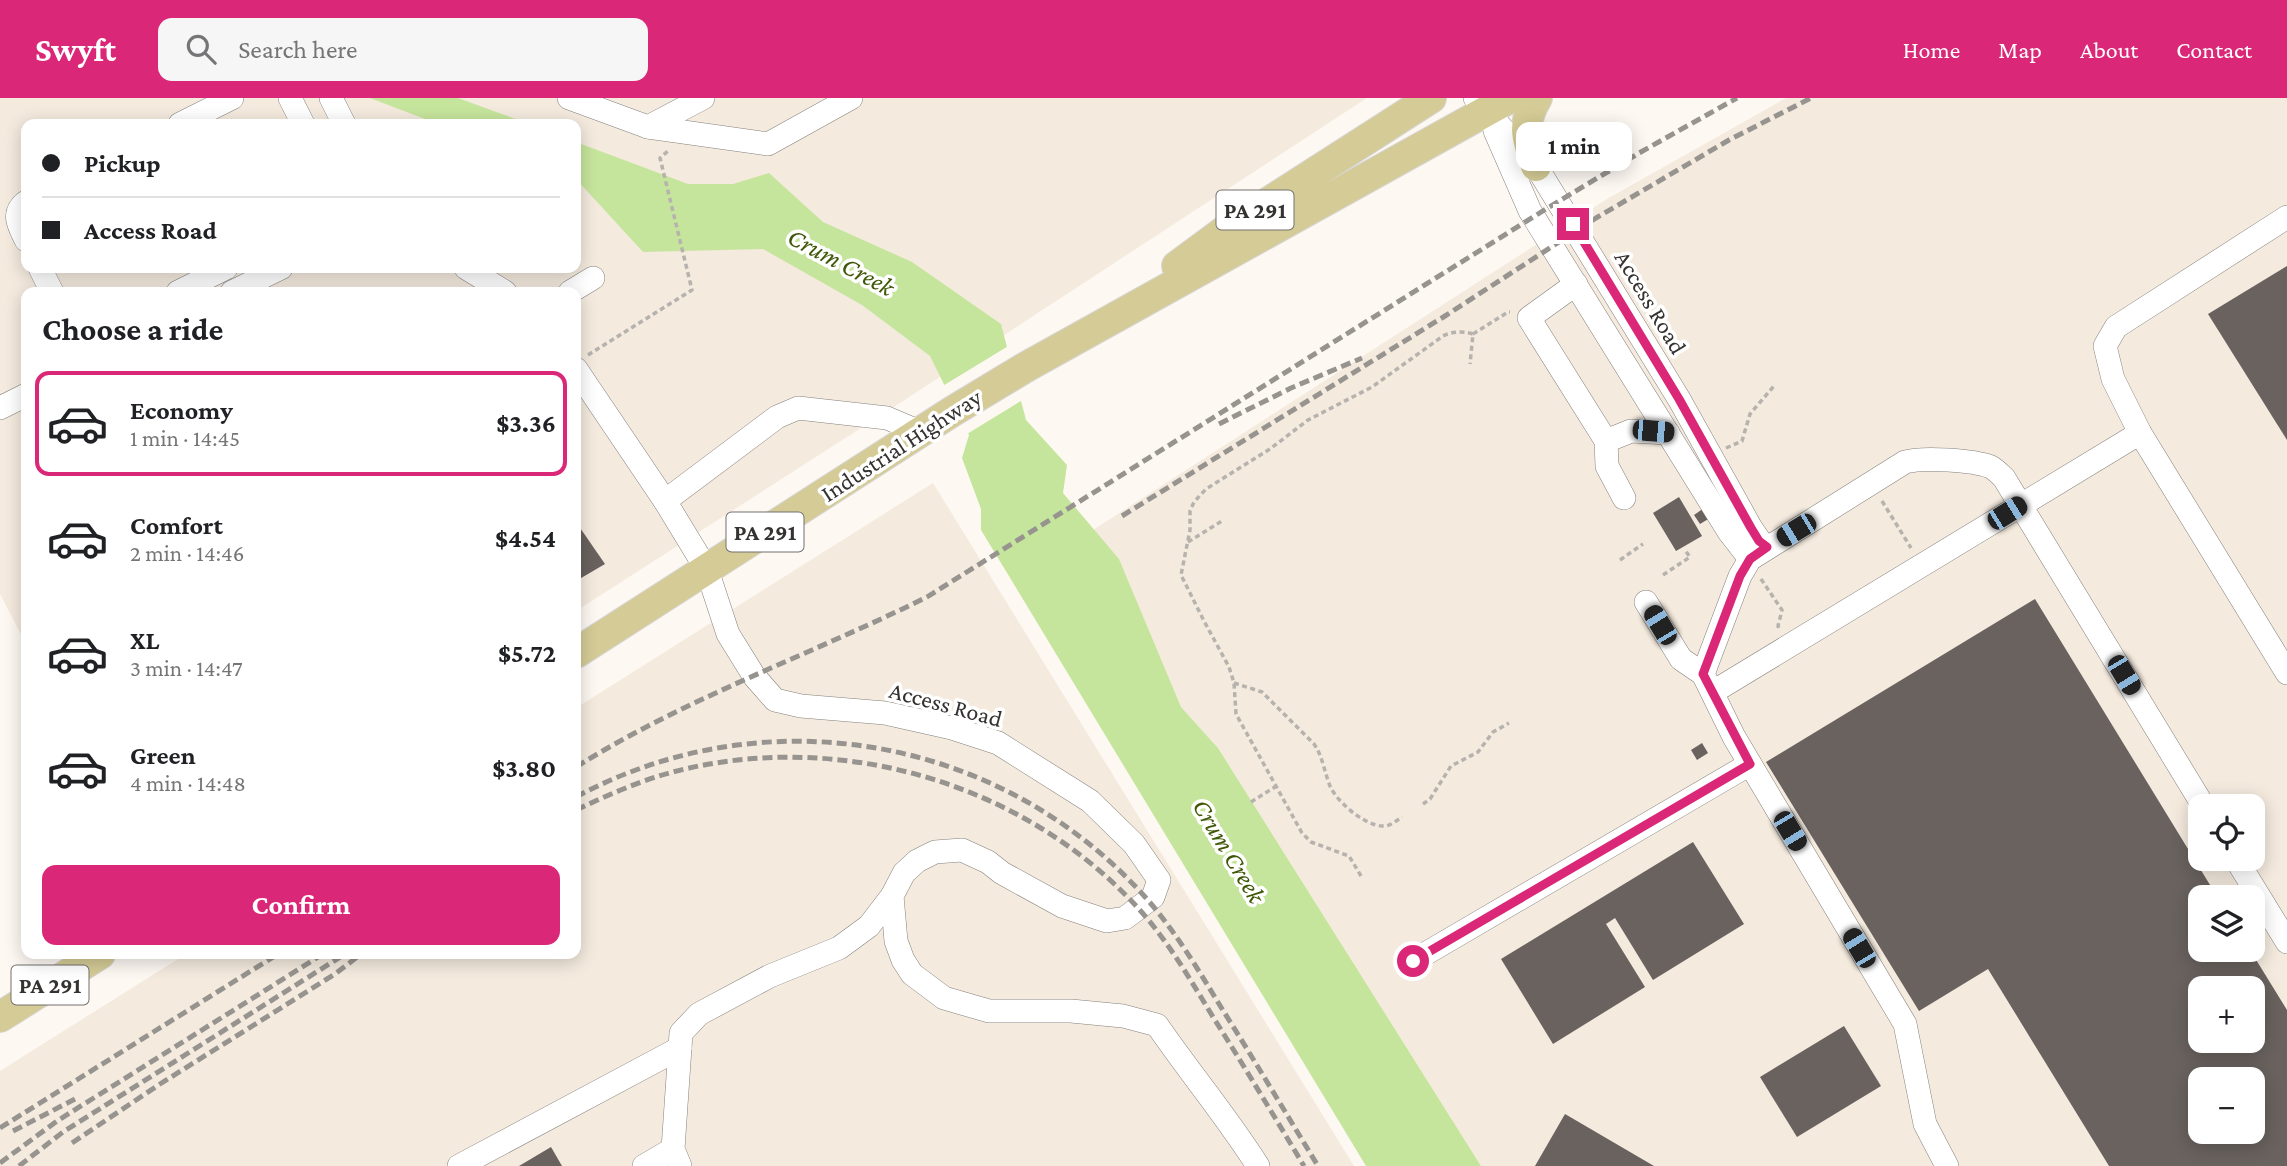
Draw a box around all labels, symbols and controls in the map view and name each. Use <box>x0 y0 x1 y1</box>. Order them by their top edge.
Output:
search box <box>158 18 648 81</box>
icon: search <box>182 30 220 68</box>
text: Swyft <box>35 31 116 68</box>
text: Search here <box>238 35 357 64</box>
text: Home <box>1903 36 1960 63</box>
text: Map <box>1998 36 2042 63</box>
text: About <box>2080 36 2138 63</box>
text: Contact <box>2176 36 2252 63</box>
callout: 1 min <box>1515 122 1631 172</box>
text: 1 min <box>1548 133 1600 159</box>
text: Pickup <box>84 149 161 178</box>
road number: PA 291 <box>1216 190 1294 230</box>
route end <box>1557 208 1589 240</box>
text: Access Road <box>84 216 217 245</box>
water label: Crum Creek <box>783 222 901 303</box>
street label: Access Road <box>1610 245 1693 359</box>
text: Choose a ride <box>42 311 223 347</box>
street label: Industrial Highway <box>816 383 987 507</box>
icon: car <box>46 392 109 455</box>
text: Economy <box>130 396 233 425</box>
text: $3.36 <box>496 409 556 438</box>
car <box>1632 419 1675 443</box>
text: 1 min · 14:45 <box>130 425 240 451</box>
car <box>1984 493 2031 533</box>
icon: car <box>46 507 109 570</box>
car <box>1773 510 1820 550</box>
text: Comfort <box>130 511 223 540</box>
road number: PA 291 <box>726 512 804 552</box>
text: $4.54 <box>495 524 556 553</box>
text: 2 min · 14:46 <box>130 540 244 566</box>
car <box>1641 602 1680 648</box>
icon: car <box>46 622 109 685</box>
text: XL <box>130 626 159 655</box>
text: $5.72 <box>498 639 556 668</box>
car <box>2105 652 2144 698</box>
text: 3 min · 14:47 <box>130 655 243 681</box>
street label: Access Road <box>887 676 1006 732</box>
icon: car <box>46 737 109 800</box>
text: Green <box>130 741 196 770</box>
text: $3.80 <box>492 754 556 783</box>
text: 4 min · 14:48 <box>130 770 246 796</box>
water label: Crum Creek <box>1187 794 1272 910</box>
map controls <box>2188 794 2265 1144</box>
button: locate <box>2188 794 2265 871</box>
car <box>1771 808 1810 854</box>
button: Confirm <box>42 865 560 945</box>
button: layers <box>2188 885 2265 962</box>
car <box>1840 925 1879 971</box>
route start <box>1397 945 1429 977</box>
road number: PA 291 <box>12 965 88 1004</box>
button: + <box>2188 976 2265 1053</box>
button: − <box>2188 1067 2265 1144</box>

